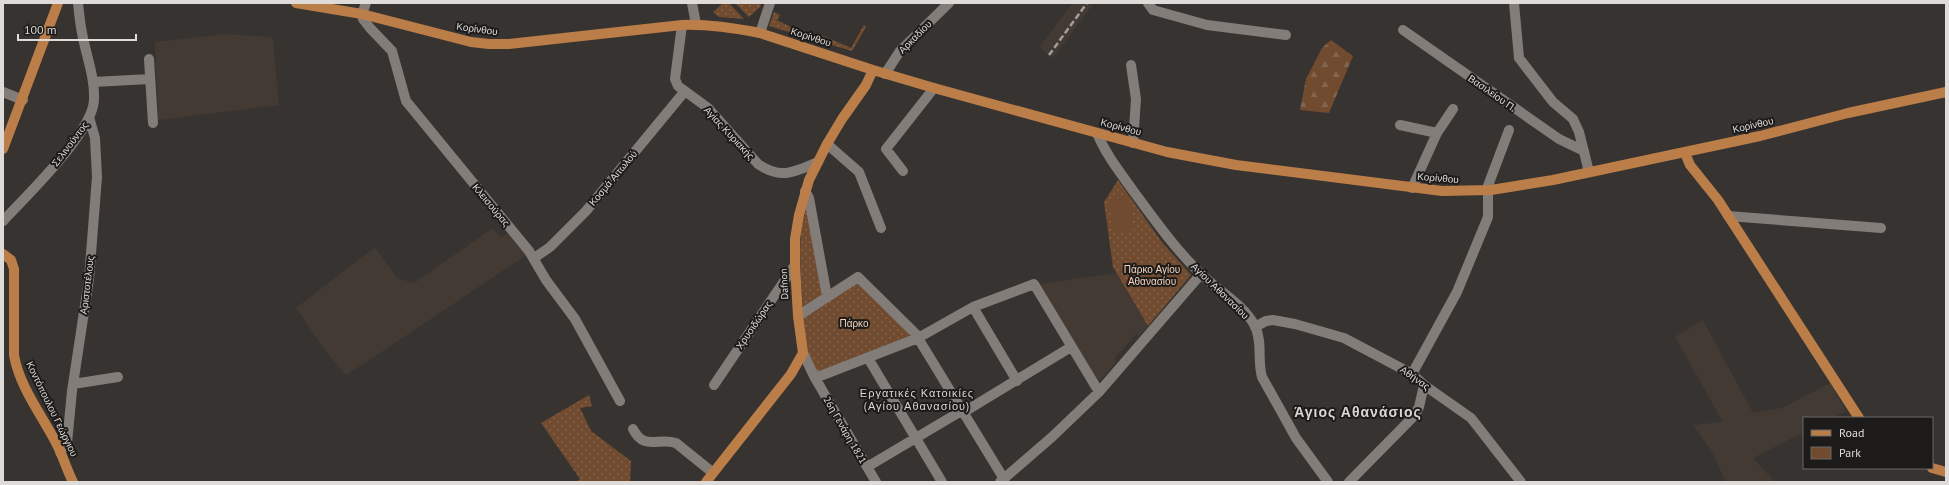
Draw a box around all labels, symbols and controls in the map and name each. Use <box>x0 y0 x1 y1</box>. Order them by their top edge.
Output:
scale bar <box>18 16 136 42</box>
street label: Αρκαδίου <box>896 18 934 56</box>
street label: Κορίνθου <box>455 20 499 38</box>
text: 100 m <box>24 22 57 37</box>
street label: Κορίνθου <box>789 24 833 50</box>
street label: Βασιλείου Π. <box>1466 72 1518 114</box>
street label: Αγίας Κυριακής <box>701 104 757 162</box>
street label: Κορίνθου <box>1731 114 1775 136</box>
street label: Κορίνθου <box>1099 115 1143 139</box>
street label: Σελινούντος <box>49 119 91 169</box>
street label: Κοσμά Αιτωλού <box>586 148 640 208</box>
street label: Κορίνθου <box>1417 170 1459 186</box>
street label: Κλεισούρας <box>469 181 513 229</box>
street label: Αριστοτέλους <box>77 255 97 315</box>
street label: Αγίου Αθανασίου <box>1188 260 1252 322</box>
park label: Πάρκο Αγίου Αθανασίου <box>1124 263 1180 288</box>
street label: Dafnon <box>777 268 791 300</box>
street label: Χρυσιδώρας <box>733 298 775 352</box>
park label: Πάρκο <box>839 317 869 330</box>
street label: Κοντόπουλου Γεώργιου <box>23 359 81 459</box>
street label: Αθήνας <box>1398 363 1433 393</box>
district label: Εργατικές Κατοικίες (Αγίου Αθανασίου) <box>860 386 974 413</box>
street label: 26η Γενάρη 1821 <box>820 394 870 466</box>
district label: Άγιος Αθανάσιος <box>1294 403 1422 421</box>
legend <box>1803 417 1933 469</box>
text: Road <box>1839 425 1864 440</box>
text: Park <box>1839 445 1861 460</box>

